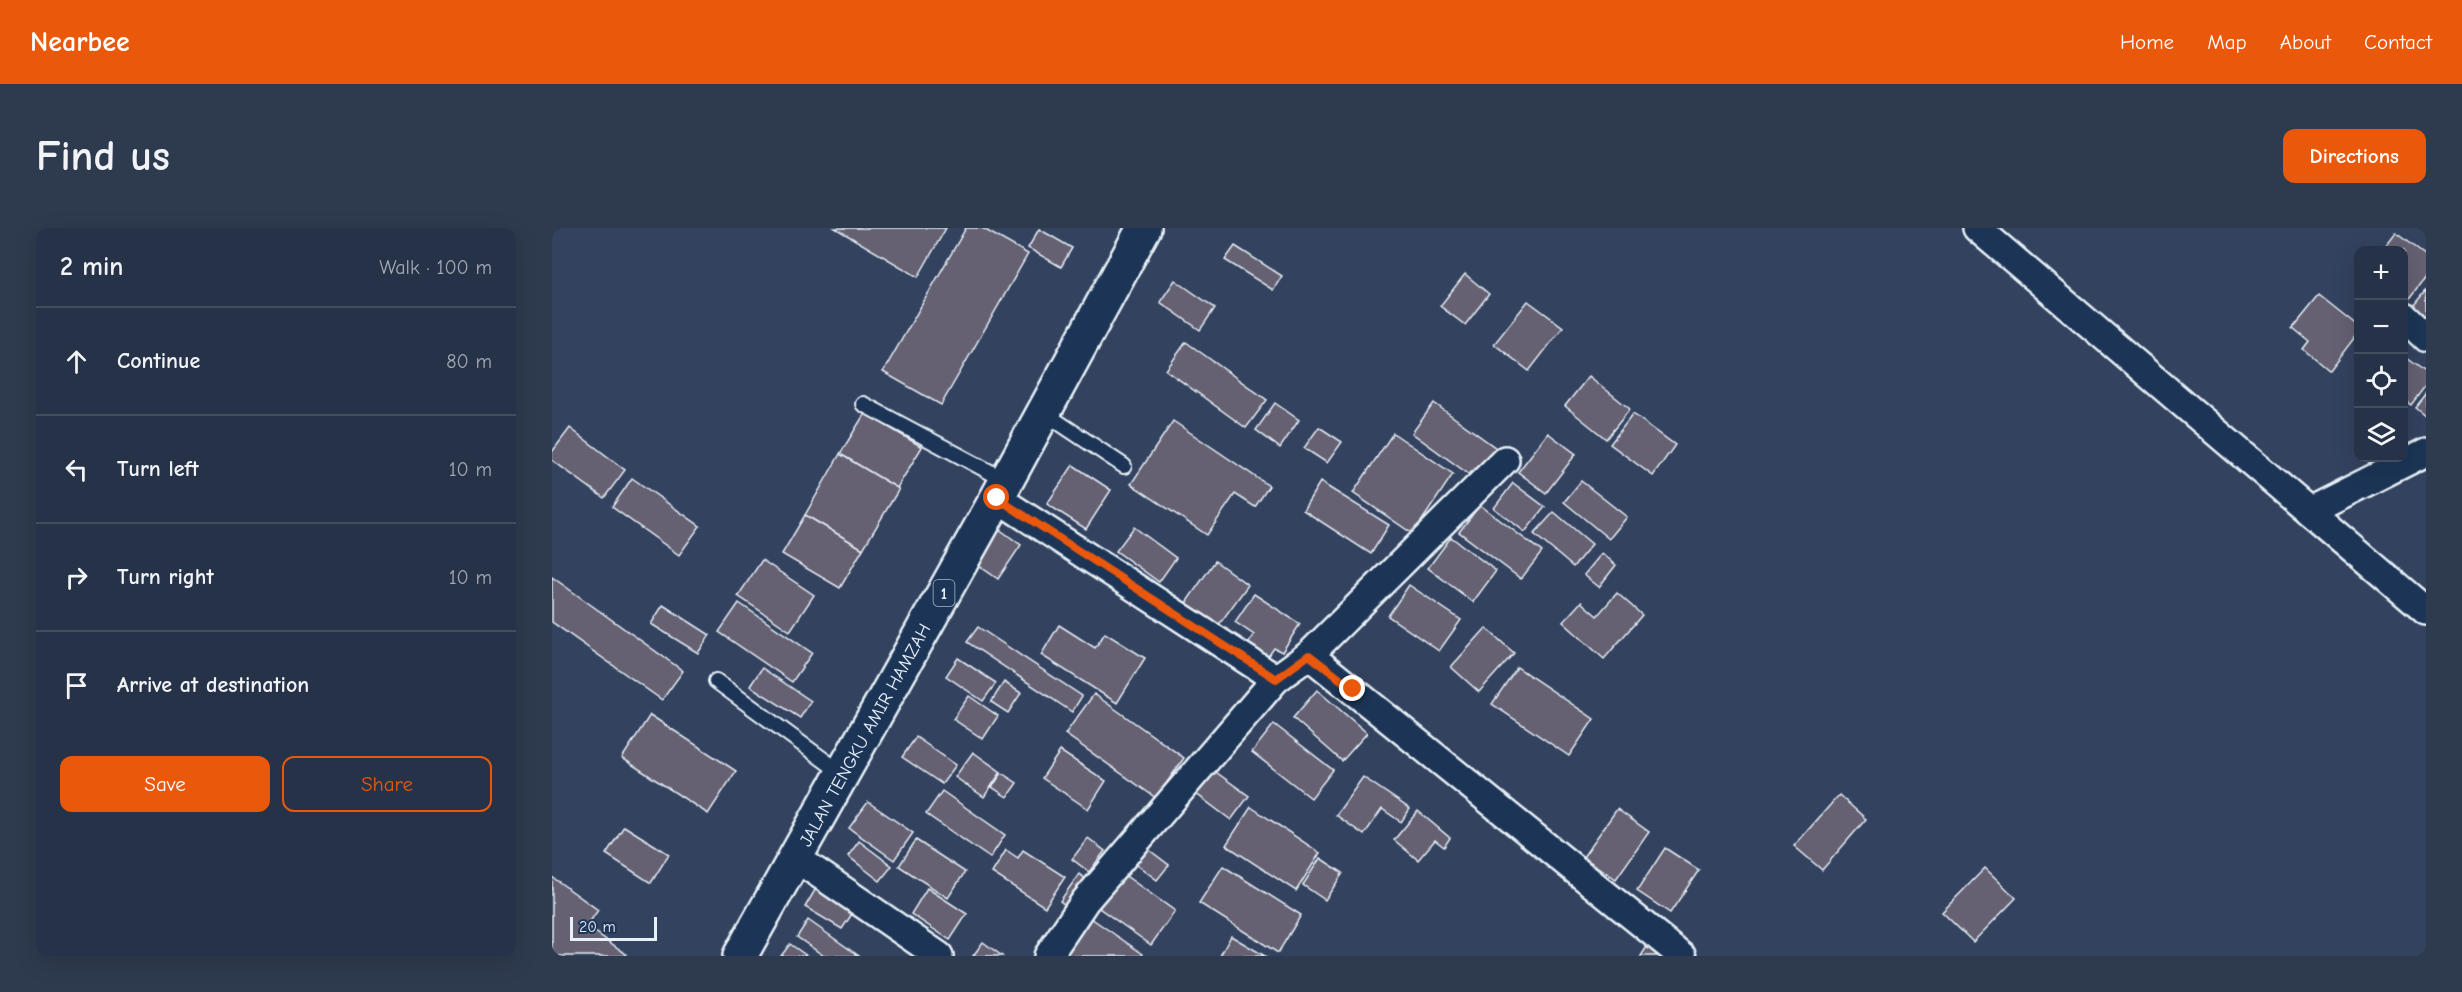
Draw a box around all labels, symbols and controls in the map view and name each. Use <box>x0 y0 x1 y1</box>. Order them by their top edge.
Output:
text: Nearbee <box>30 26 130 58</box>
text: Home <box>2120 30 2174 54</box>
text: Map <box>2207 30 2247 54</box>
text: About <box>2280 30 2331 54</box>
text: Contact <box>2364 30 2432 54</box>
button: Directions <box>2283 129 2426 183</box>
text: Find us <box>36 132 170 181</box>
map controls <box>2354 246 2408 462</box>
button: + <box>2354 246 2408 300</box>
text: 2 min <box>60 252 123 282</box>
text: Walk · 100 m <box>379 256 492 279</box>
button: − <box>2354 300 2408 354</box>
icon: ahead <box>60 345 93 378</box>
text: Continue <box>117 348 200 374</box>
text: 80 m <box>446 350 492 373</box>
button: locate <box>2354 354 2408 408</box>
button: layers <box>2354 408 2408 462</box>
icon: left <box>60 453 93 486</box>
text: Turn left <box>117 456 199 482</box>
text: 10 m <box>449 458 492 481</box>
route start <box>983 484 1009 510</box>
icon: right <box>60 561 93 594</box>
text: Turn right <box>117 564 214 590</box>
text: 10 m <box>449 566 492 589</box>
road number: 1 <box>934 580 954 606</box>
street label: JALAN TENGKU AMIR HAMZAH <box>795 620 936 850</box>
icon: arrive <box>60 669 93 702</box>
text: Arrive at destination <box>117 672 309 698</box>
route end <box>1339 675 1365 701</box>
button: Save <box>60 756 270 812</box>
button: Share <box>282 756 492 812</box>
scale bar <box>570 914 657 942</box>
text: 20 m <box>579 918 616 936</box>

